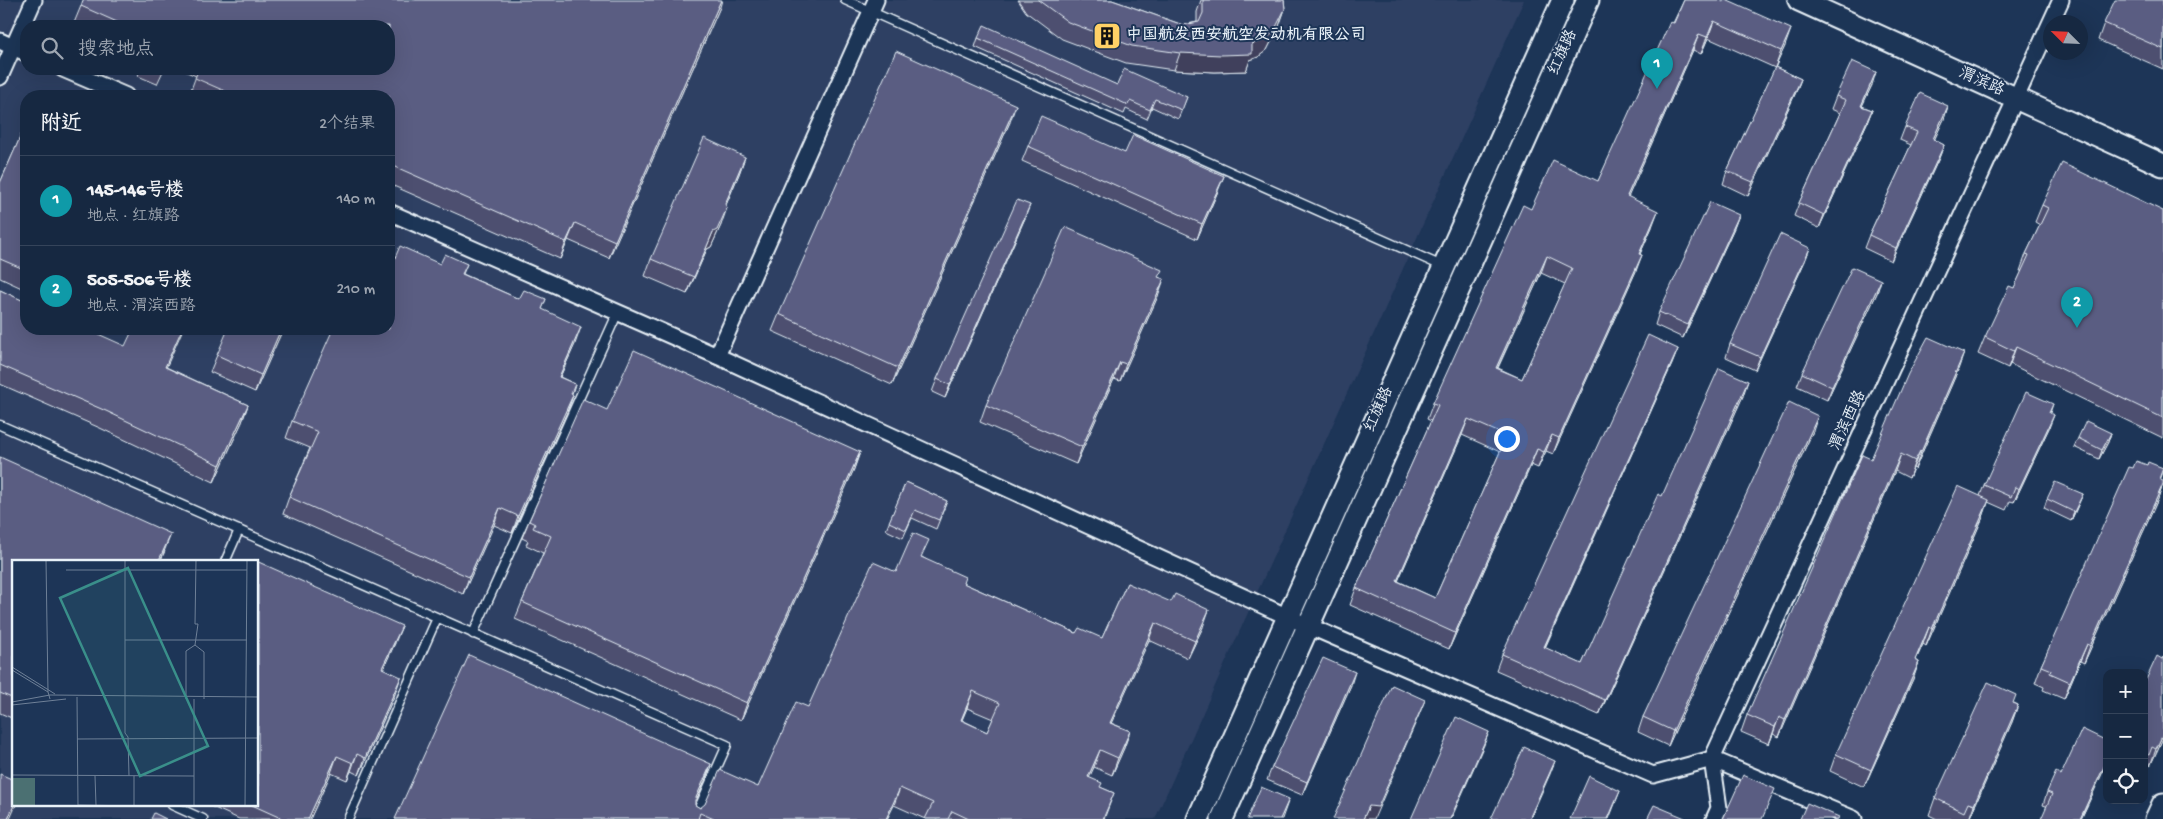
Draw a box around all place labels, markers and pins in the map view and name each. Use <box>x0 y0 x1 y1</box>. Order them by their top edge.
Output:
building icon: 中国航发西安航空发动机有限公司 <box>1092 21 1122 51</box>
place label: 中国航发西安航空发动机有限公司 <box>1126 25 1366 46</box>
pin: 1 <box>1641 48 1673 89</box>
pin: 2 <box>2061 287 2093 328</box>

